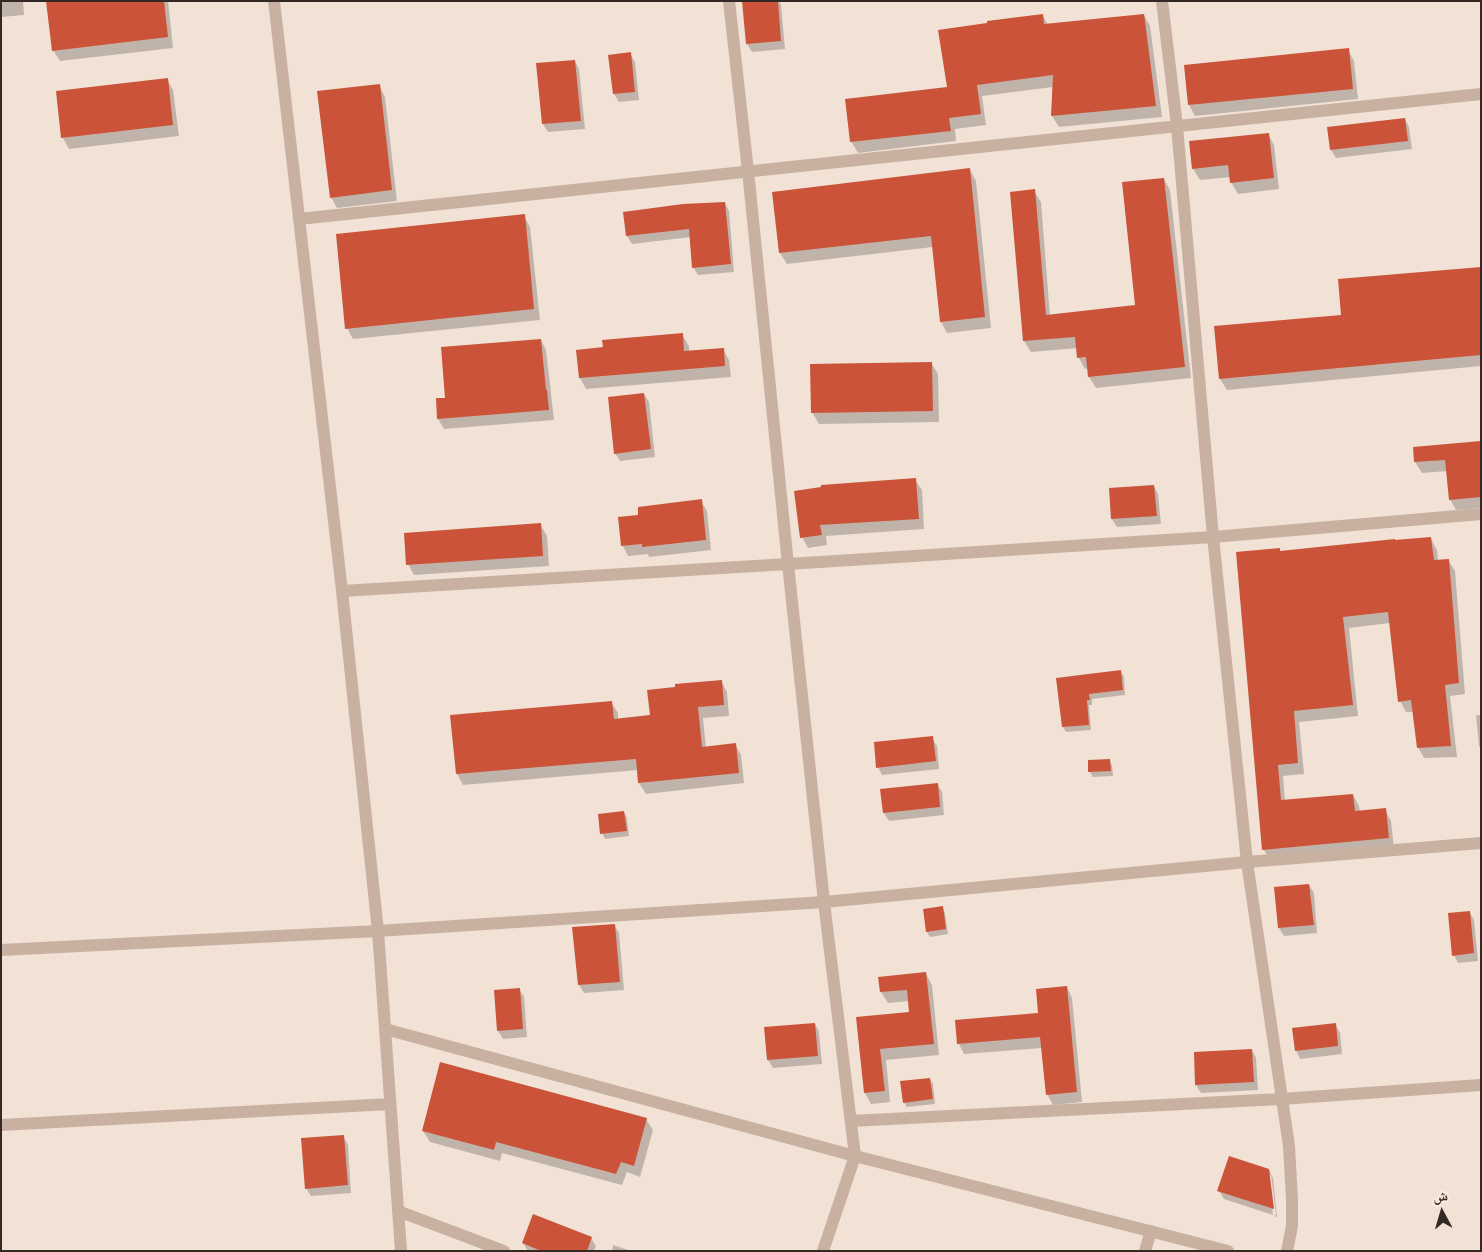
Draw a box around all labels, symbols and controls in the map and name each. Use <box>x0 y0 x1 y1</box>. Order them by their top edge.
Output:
north arrow <box>1417 1187 1467 1237</box>
text: ش <box>1432 1187 1449 1206</box>

